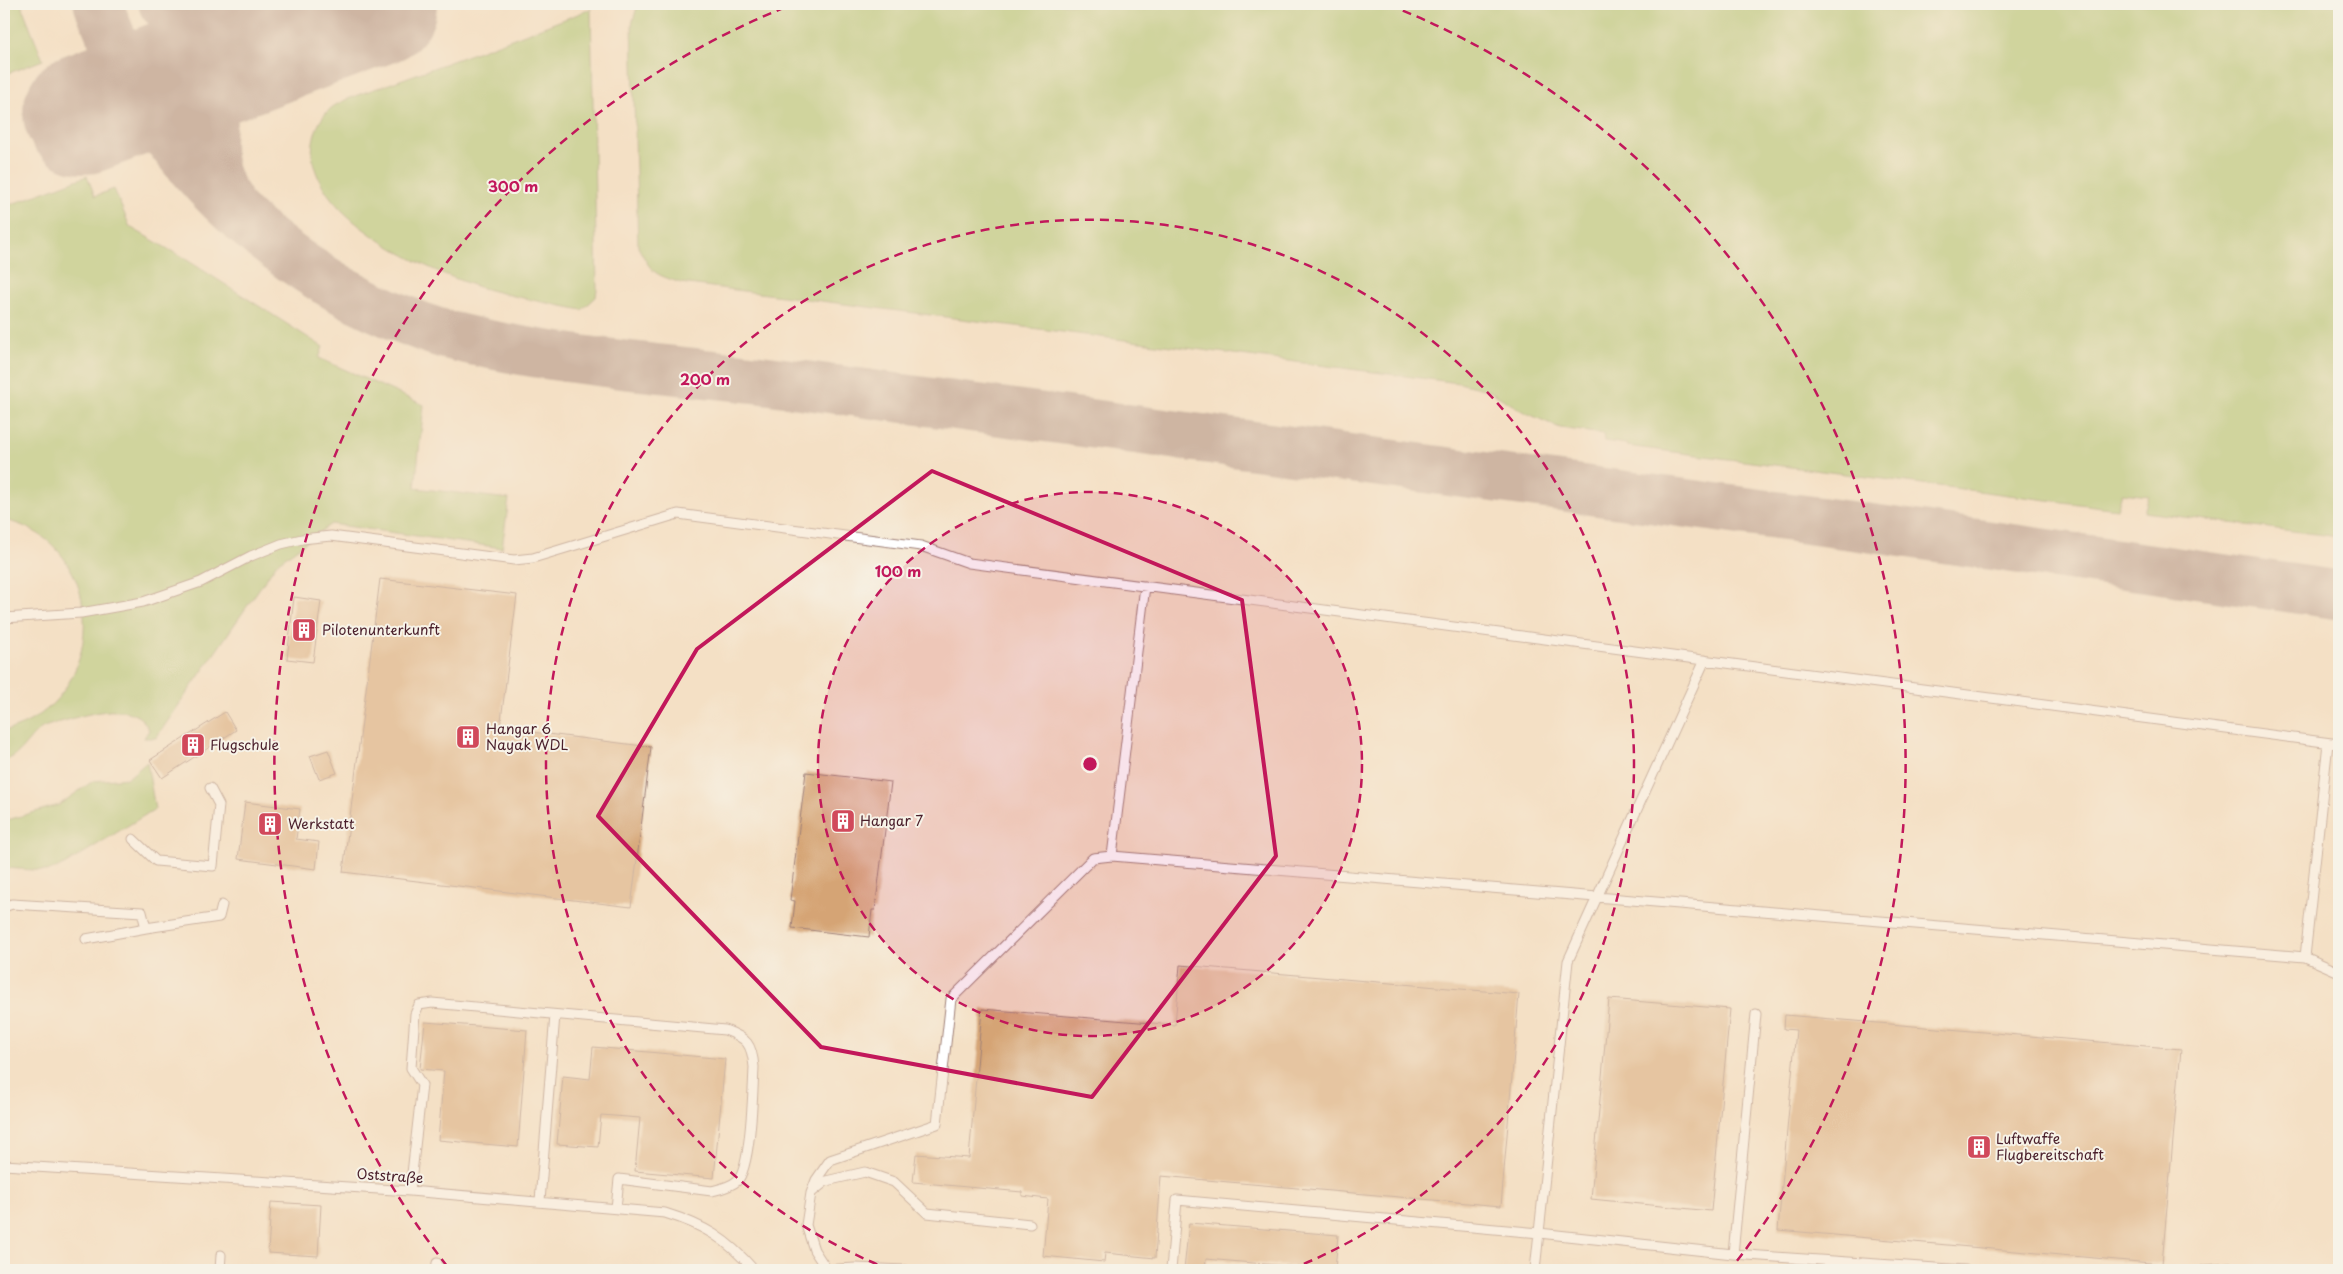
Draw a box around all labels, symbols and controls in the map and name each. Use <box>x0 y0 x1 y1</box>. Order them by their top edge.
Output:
text: 300 m <box>488 174 538 197</box>
text: 200 m <box>680 367 730 390</box>
text: 100 m <box>875 559 921 582</box>
building icon: Pilotenunterkunft <box>291 617 317 643</box>
place label: Pilotenunterkunft <box>322 619 440 640</box>
place label: Hangar 6 Nayak WDL <box>486 718 569 755</box>
building icon: Hangar 6 Nayak WDL <box>455 724 481 750</box>
building icon: Flugschule <box>180 732 206 758</box>
place label: Flugschule <box>210 734 279 755</box>
centre of rings <box>1081 755 1099 773</box>
building icon: Hangar 7 <box>830 808 856 834</box>
place label: Hangar 7 <box>860 810 923 831</box>
building icon: Werkstatt <box>257 811 283 837</box>
place label: Werkstatt <box>288 813 355 834</box>
place label: Luftwaffe Flugbereitschaft <box>1996 1128 2104 1165</box>
building icon: Luftwaffe Flugbereitschaft <box>1966 1134 1992 1160</box>
street label: Oststraße <box>356 1163 424 1188</box>

